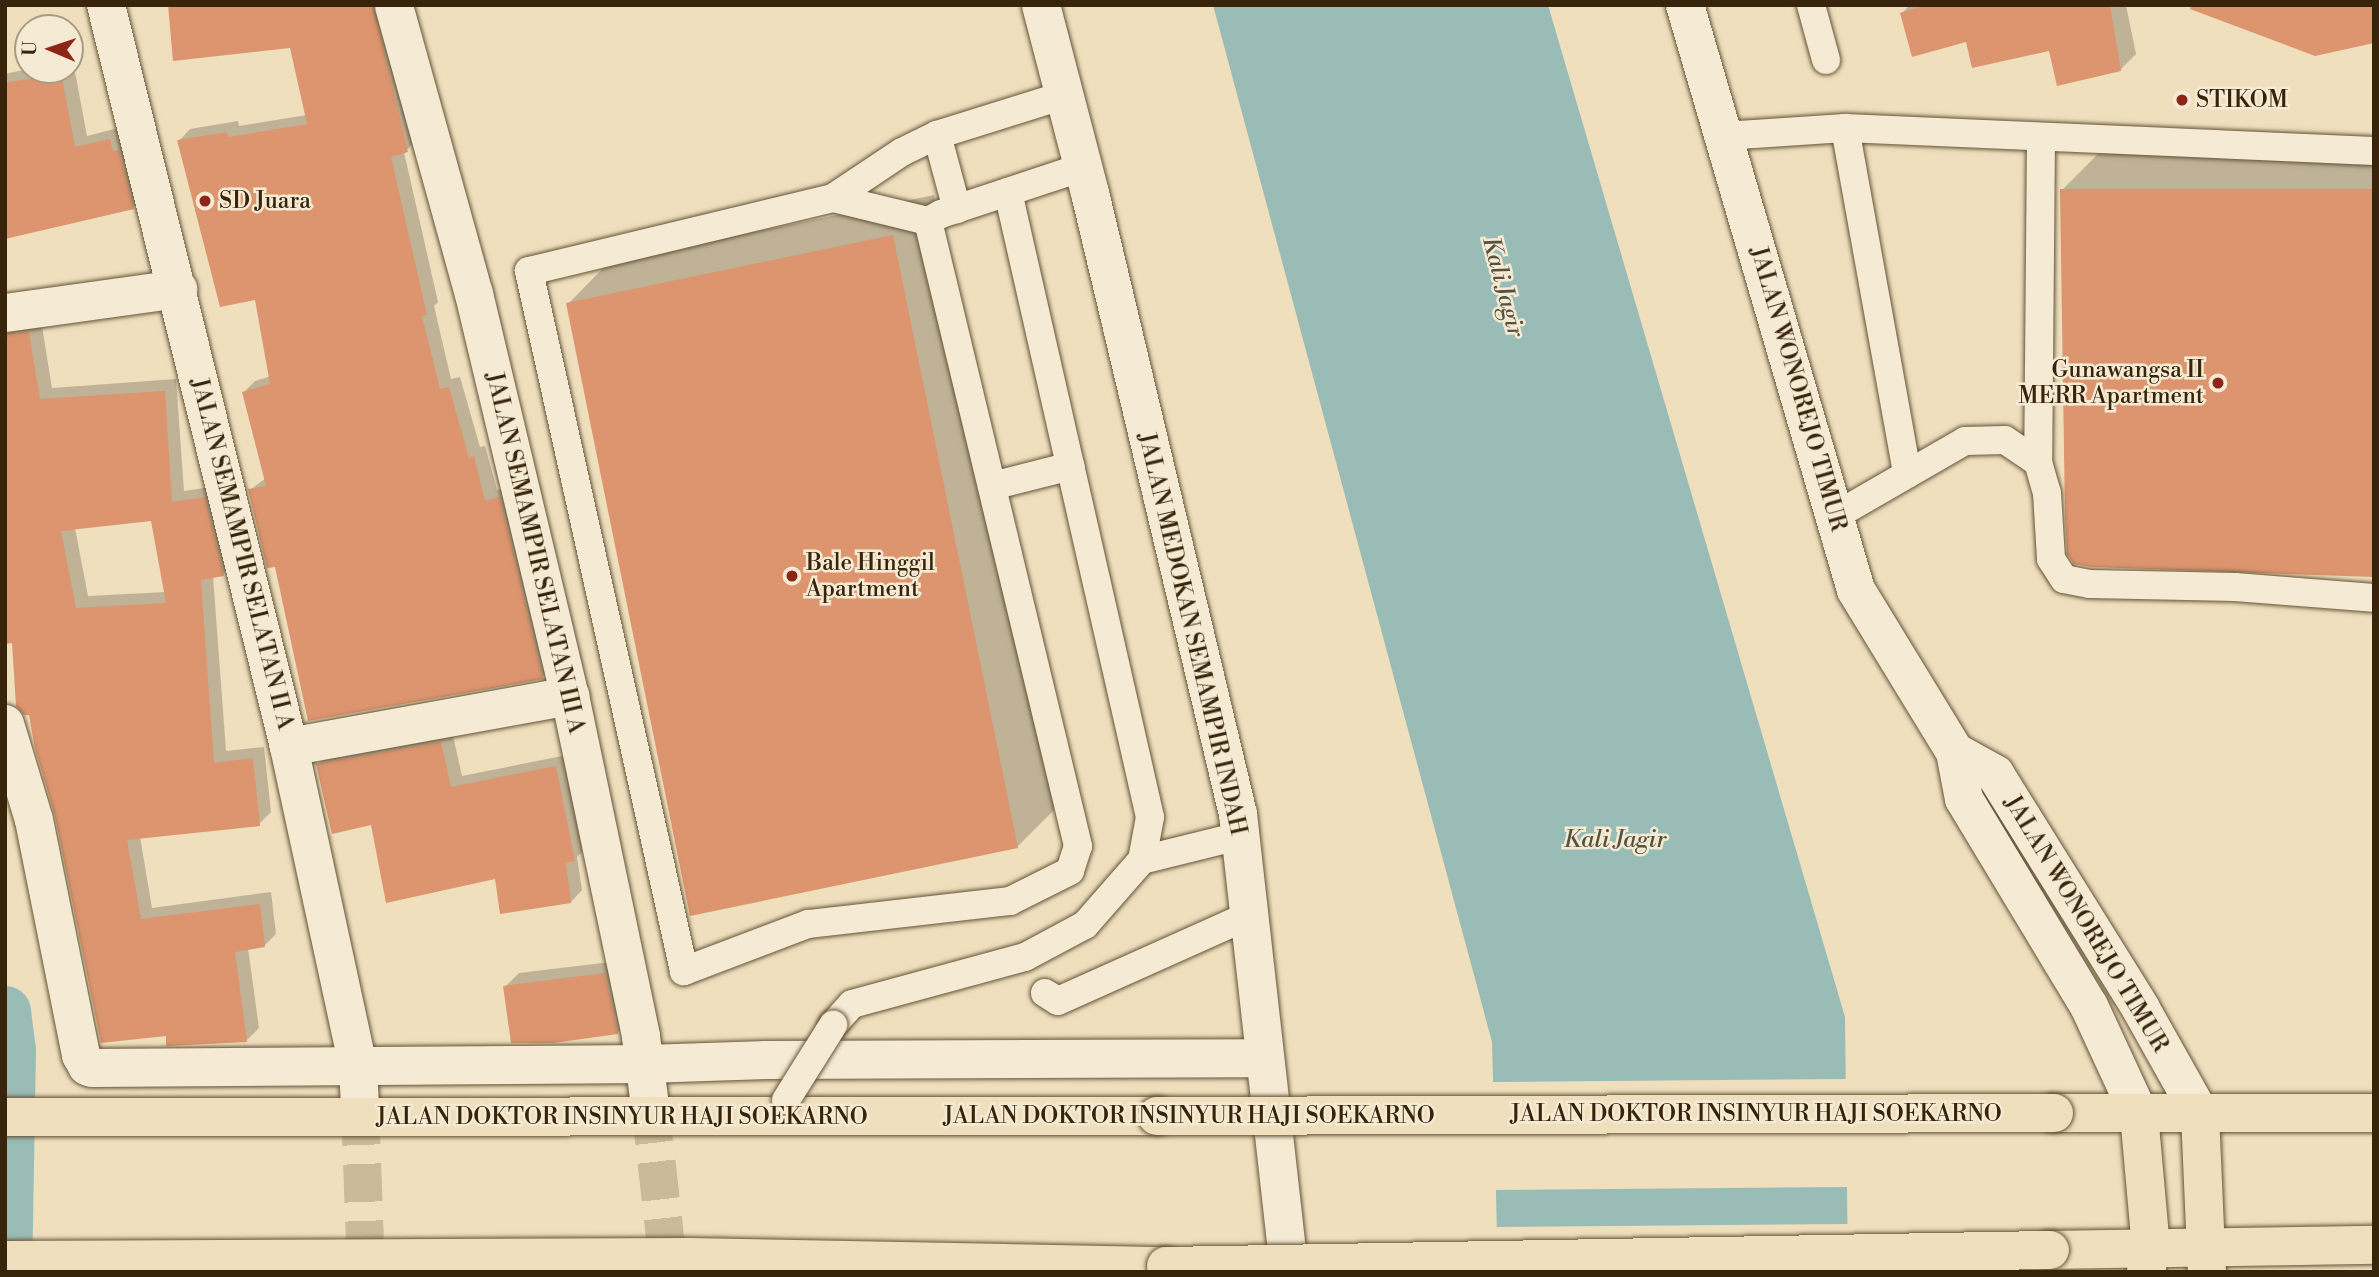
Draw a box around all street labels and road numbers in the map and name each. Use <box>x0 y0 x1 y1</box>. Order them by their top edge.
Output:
street label: JALAN WONOREJO TIMUR <box>1744 244 1852 534</box>
street label: JALAN SEMAMPIR SELATAN III A <box>480 370 590 736</box>
street label: JALAN SEMAMPIR SELATAN II A <box>185 375 299 733</box>
street label: JALAN MEDOKAN SEMAMPIR INDAH <box>1132 430 1252 838</box>
street label: JALAN WONOREJO TIMUR <box>1998 791 2174 1057</box>
street label: JALAN DOKTOR INSINYUR HAJI SOEKARNO <box>1510 1100 2002 1128</box>
street label: JALAN DOKTOR INSINYUR HAJI SOEKARNO <box>943 1102 1435 1130</box>
street label: JALAN DOKTOR INSINYUR HAJI SOEKARNO <box>376 1103 868 1131</box>

